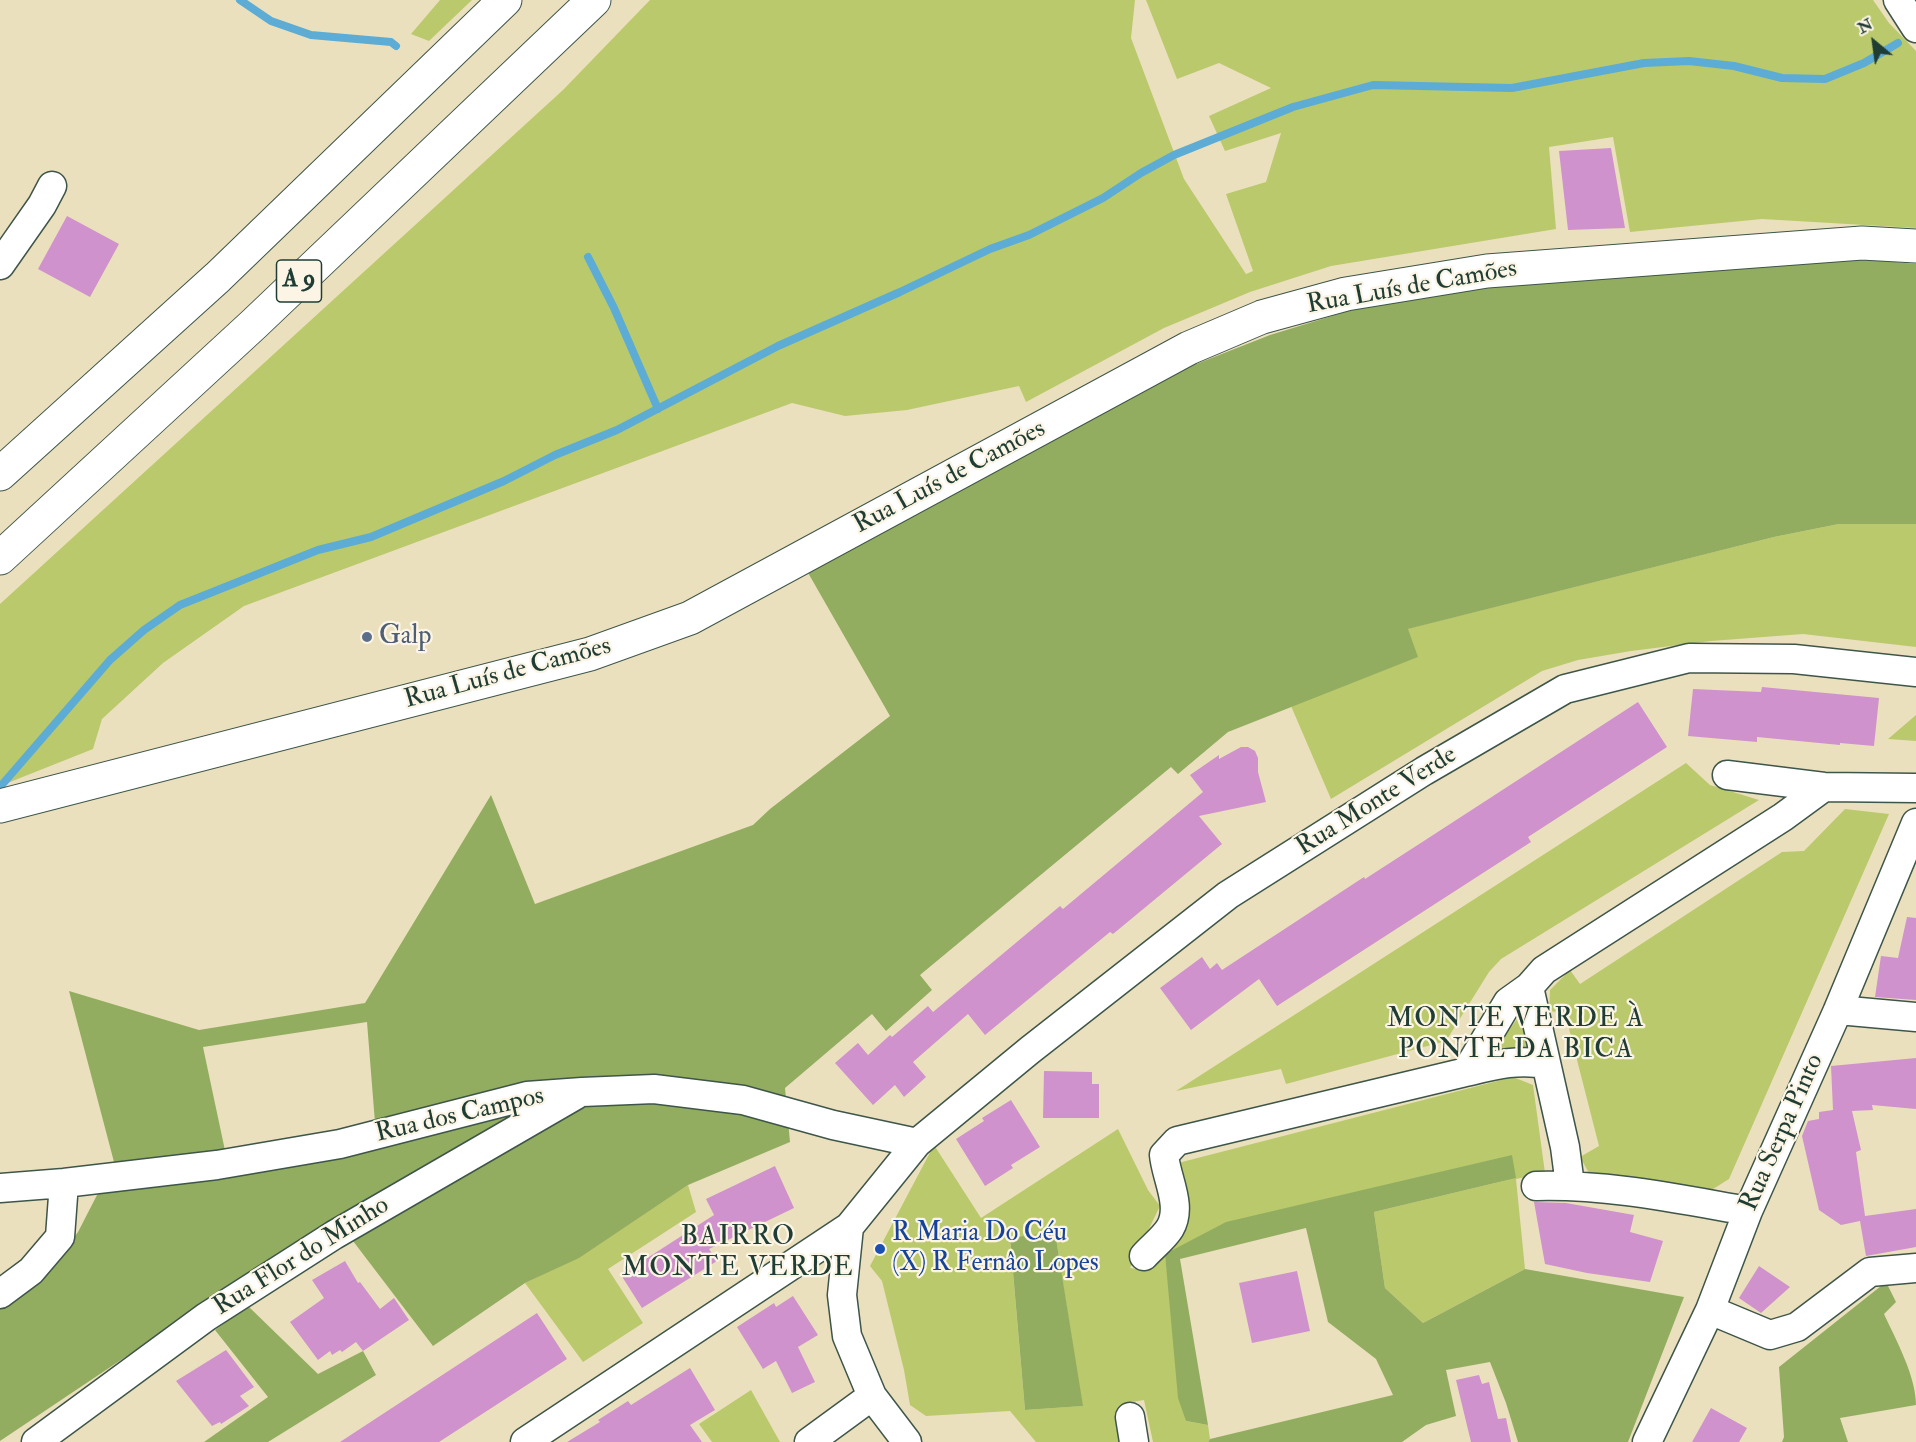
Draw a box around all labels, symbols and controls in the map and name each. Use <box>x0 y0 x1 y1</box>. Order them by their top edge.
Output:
north arrow <box>1844 12 1904 72</box>
text: N <box>1854 14 1876 38</box>
street label: Rua Luís de Camões <box>1305 254 1519 322</box>
road number: A 9 <box>276 260 322 302</box>
street label: Rua Luís de Camões <box>849 414 1051 542</box>
place label: Galp <box>379 621 431 653</box>
marker: Galp <box>360 630 374 644</box>
street label: Rua Luís de Camões <box>401 631 615 717</box>
street label: Rua Monte Verde <box>1291 740 1463 864</box>
district label: MONTE VERDE À PONTE DA BICA <box>1387 1004 1645 1067</box>
street label: Rua Serpa Pinto <box>1735 1050 1831 1216</box>
street label: Rua dos Campos <box>373 1081 547 1151</box>
street label: Rua Flor do Minho <box>209 1191 395 1323</box>
place label: R Maria Do Céu (X) R Fernâo Lopes <box>892 1218 1099 1280</box>
district label: BAIRRO MONTE VERDE <box>622 1222 854 1285</box>
marker: R Maria Do Céu (X) R Fernâo Lopes <box>873 1242 887 1256</box>

